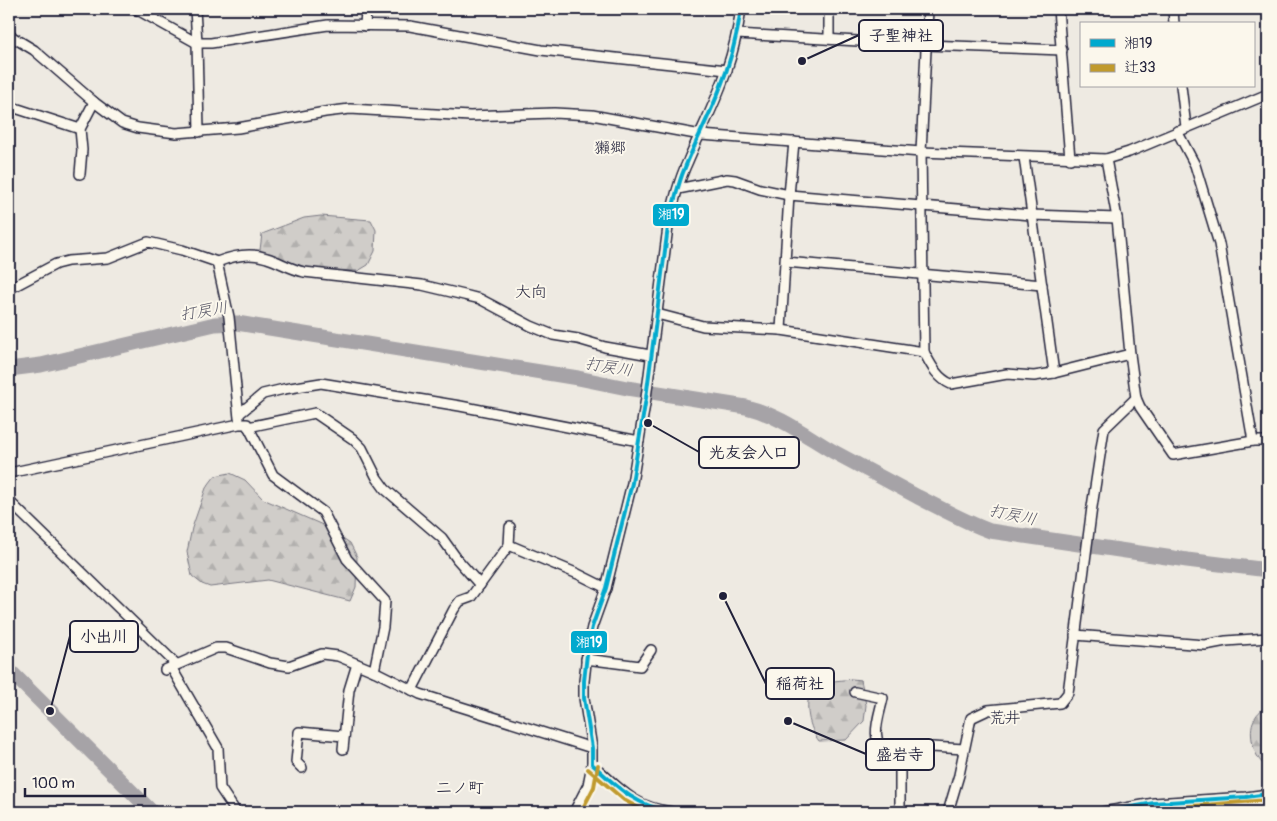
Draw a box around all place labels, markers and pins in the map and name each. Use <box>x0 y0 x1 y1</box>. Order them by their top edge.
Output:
callout: 子聖神社 <box>859 20 943 51</box>
callout: 光友会入口 <box>699 437 799 468</box>
callout: 小出川 <box>70 621 138 652</box>
callout: 稲荷社 <box>766 668 834 699</box>
callout: 盛岩寺 <box>866 739 934 770</box>

